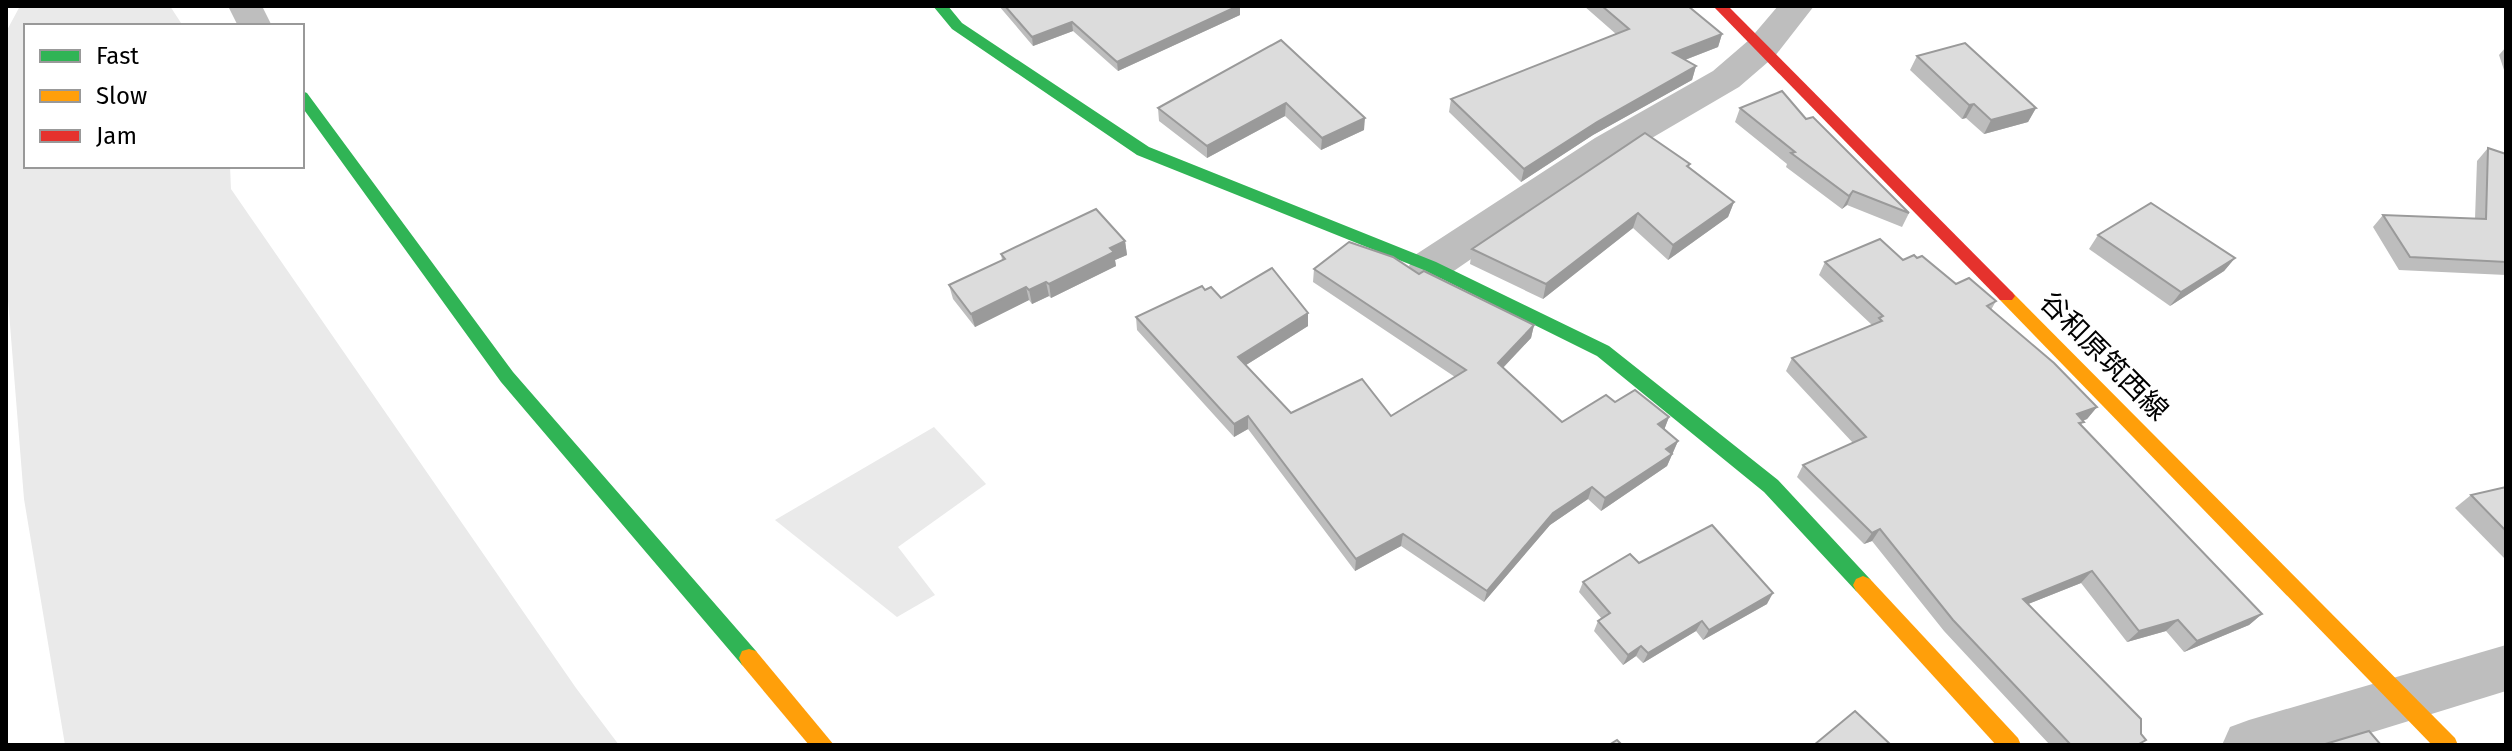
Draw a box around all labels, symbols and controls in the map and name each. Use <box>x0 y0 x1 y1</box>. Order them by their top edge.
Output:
legend <box>24 24 304 168</box>
text: Fast <box>96 42 139 70</box>
text: Slow <box>96 82 147 110</box>
text: Jam <box>96 122 137 150</box>
street label: 谷和原筑西線 <box>2033 285 2175 427</box>

